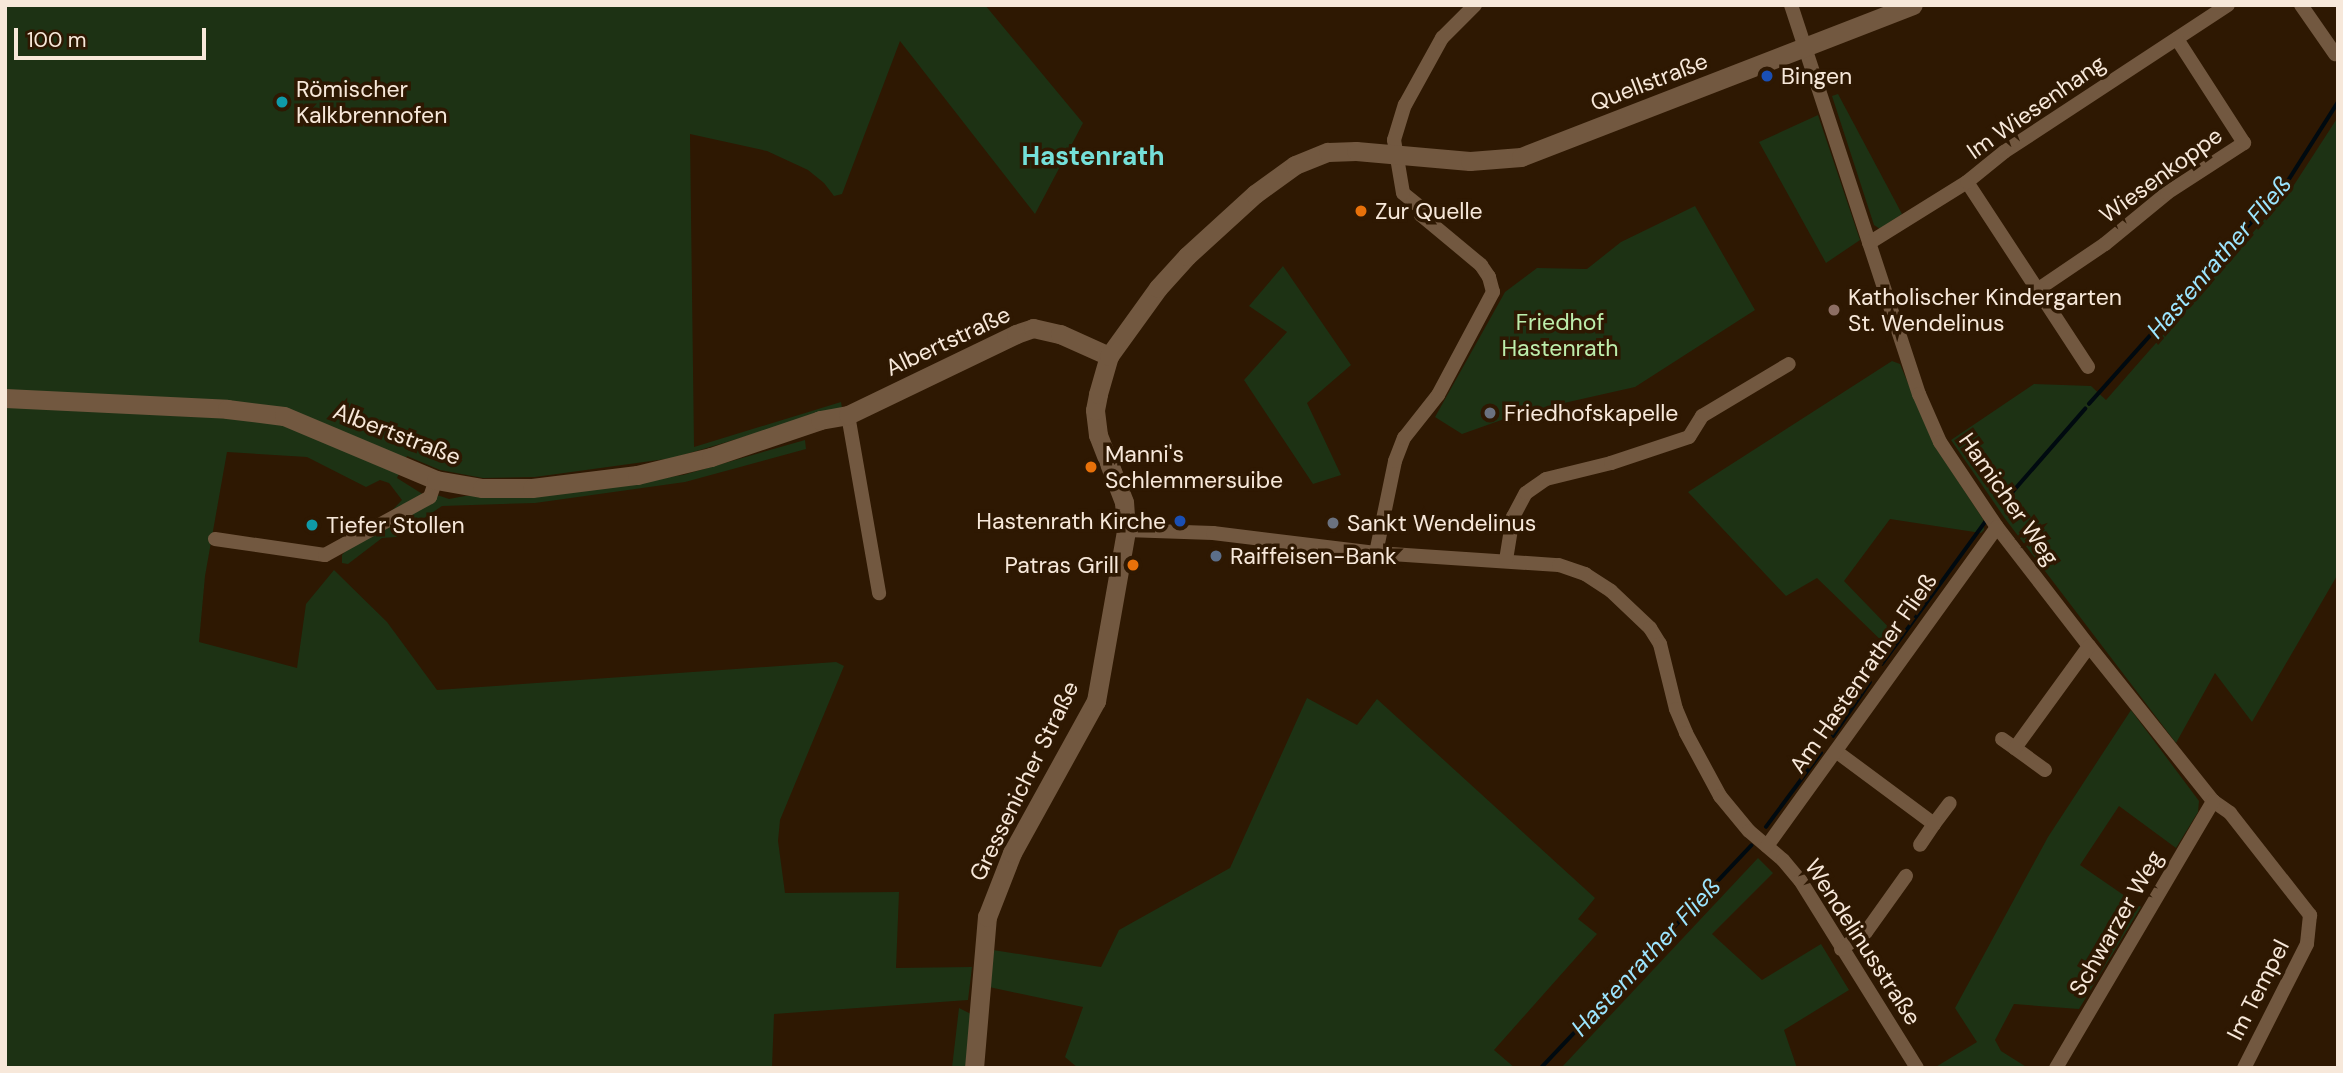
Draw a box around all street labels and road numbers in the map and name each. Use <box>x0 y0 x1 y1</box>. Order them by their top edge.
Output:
street label: Quellstraße <box>1586 47 1712 117</box>
street label: Im Wiesenhang <box>1962 49 2110 165</box>
street label: Wiesenkoppe <box>2094 121 2228 229</box>
street label: Albertstraße <box>881 300 1015 382</box>
street label: Albertstraße <box>329 397 465 471</box>
street label: Hamicher Weg <box>1953 428 2065 570</box>
street label: Am Hastenrather Fließ <box>1783 568 1943 778</box>
street label: Gressenicher Straße <box>964 677 1084 885</box>
street label: Schwarzer Weg <box>2063 846 2169 1000</box>
street label: Wendelinusstraße <box>1799 854 1927 1030</box>
street label: Im Tempel <box>2221 935 2295 1045</box>

